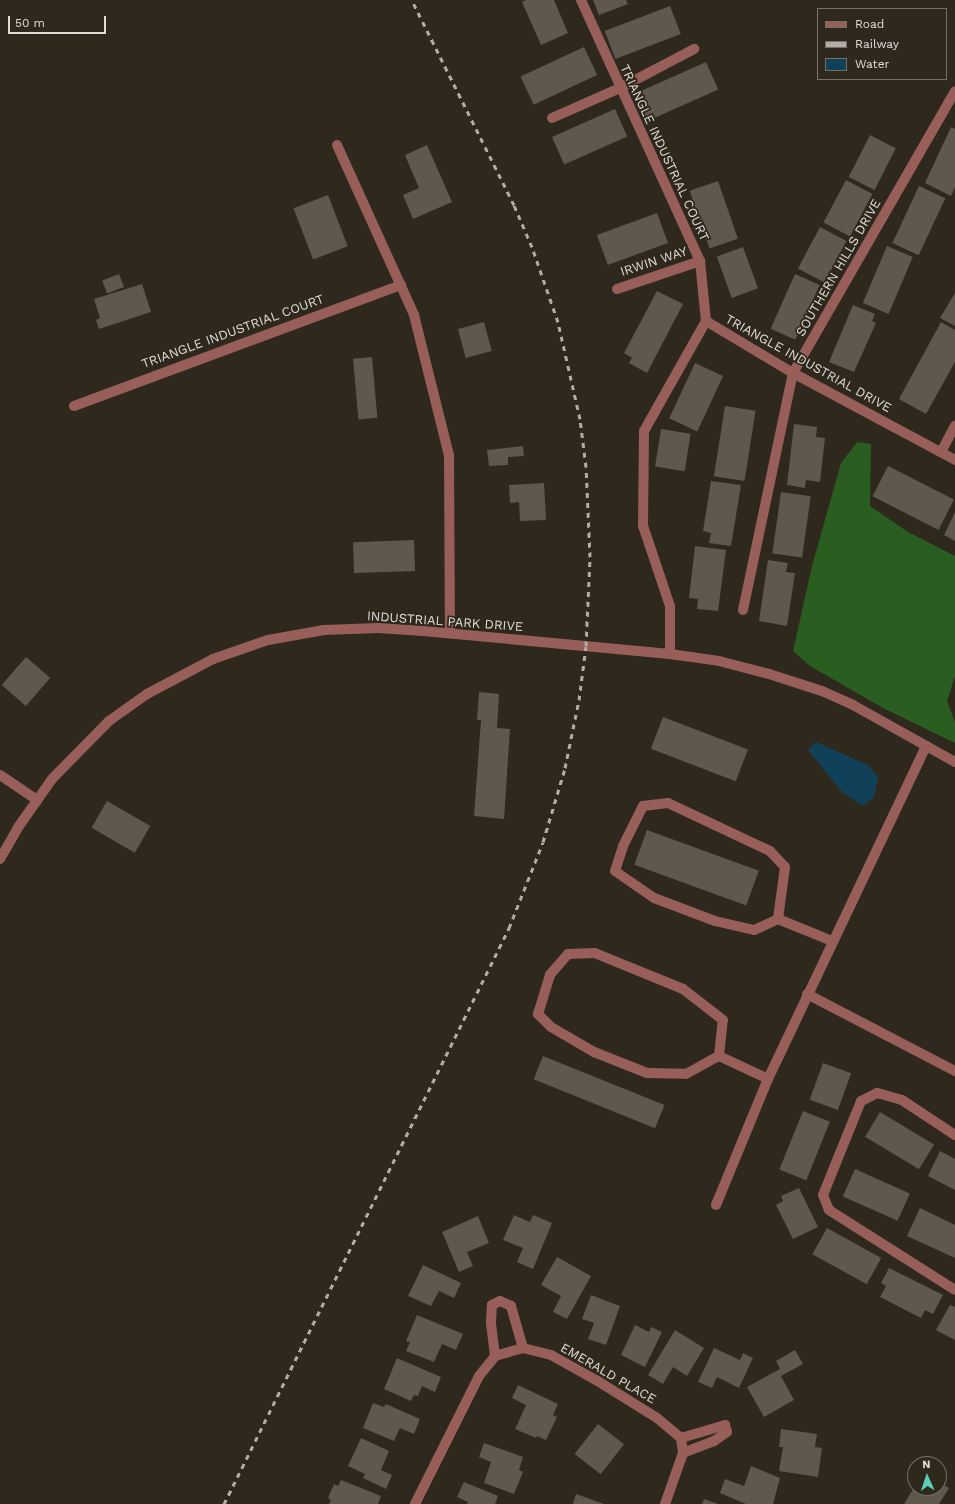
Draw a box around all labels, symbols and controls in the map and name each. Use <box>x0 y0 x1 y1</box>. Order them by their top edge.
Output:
scale bar <box>10 8 108 34</box>
legend <box>817 8 947 80</box>
text: 50 m <box>15 16 45 30</box>
text: Road <box>855 17 884 31</box>
text: Railway <box>855 37 899 51</box>
text: Water <box>855 57 889 71</box>
street label: TRIANGLE INDUSTRIAL COURT <box>616 62 712 244</box>
street label: SOUTHERN HILLS DRIVE <box>793 197 885 339</box>
street label: IRWIN WAY <box>618 244 690 280</box>
street label: TRIANGLE INDUSTRIAL COURT <box>139 292 327 372</box>
street label: TRIANGLE INDUSTRIAL DRIVE <box>722 312 894 416</box>
street label: INDUSTRIAL PARK DRIVE <box>366 609 524 635</box>
street label: EMERALD PLACE <box>557 1340 659 1408</box>
north arrow <box>907 1456 947 1496</box>
text: N <box>922 1458 931 1471</box>

